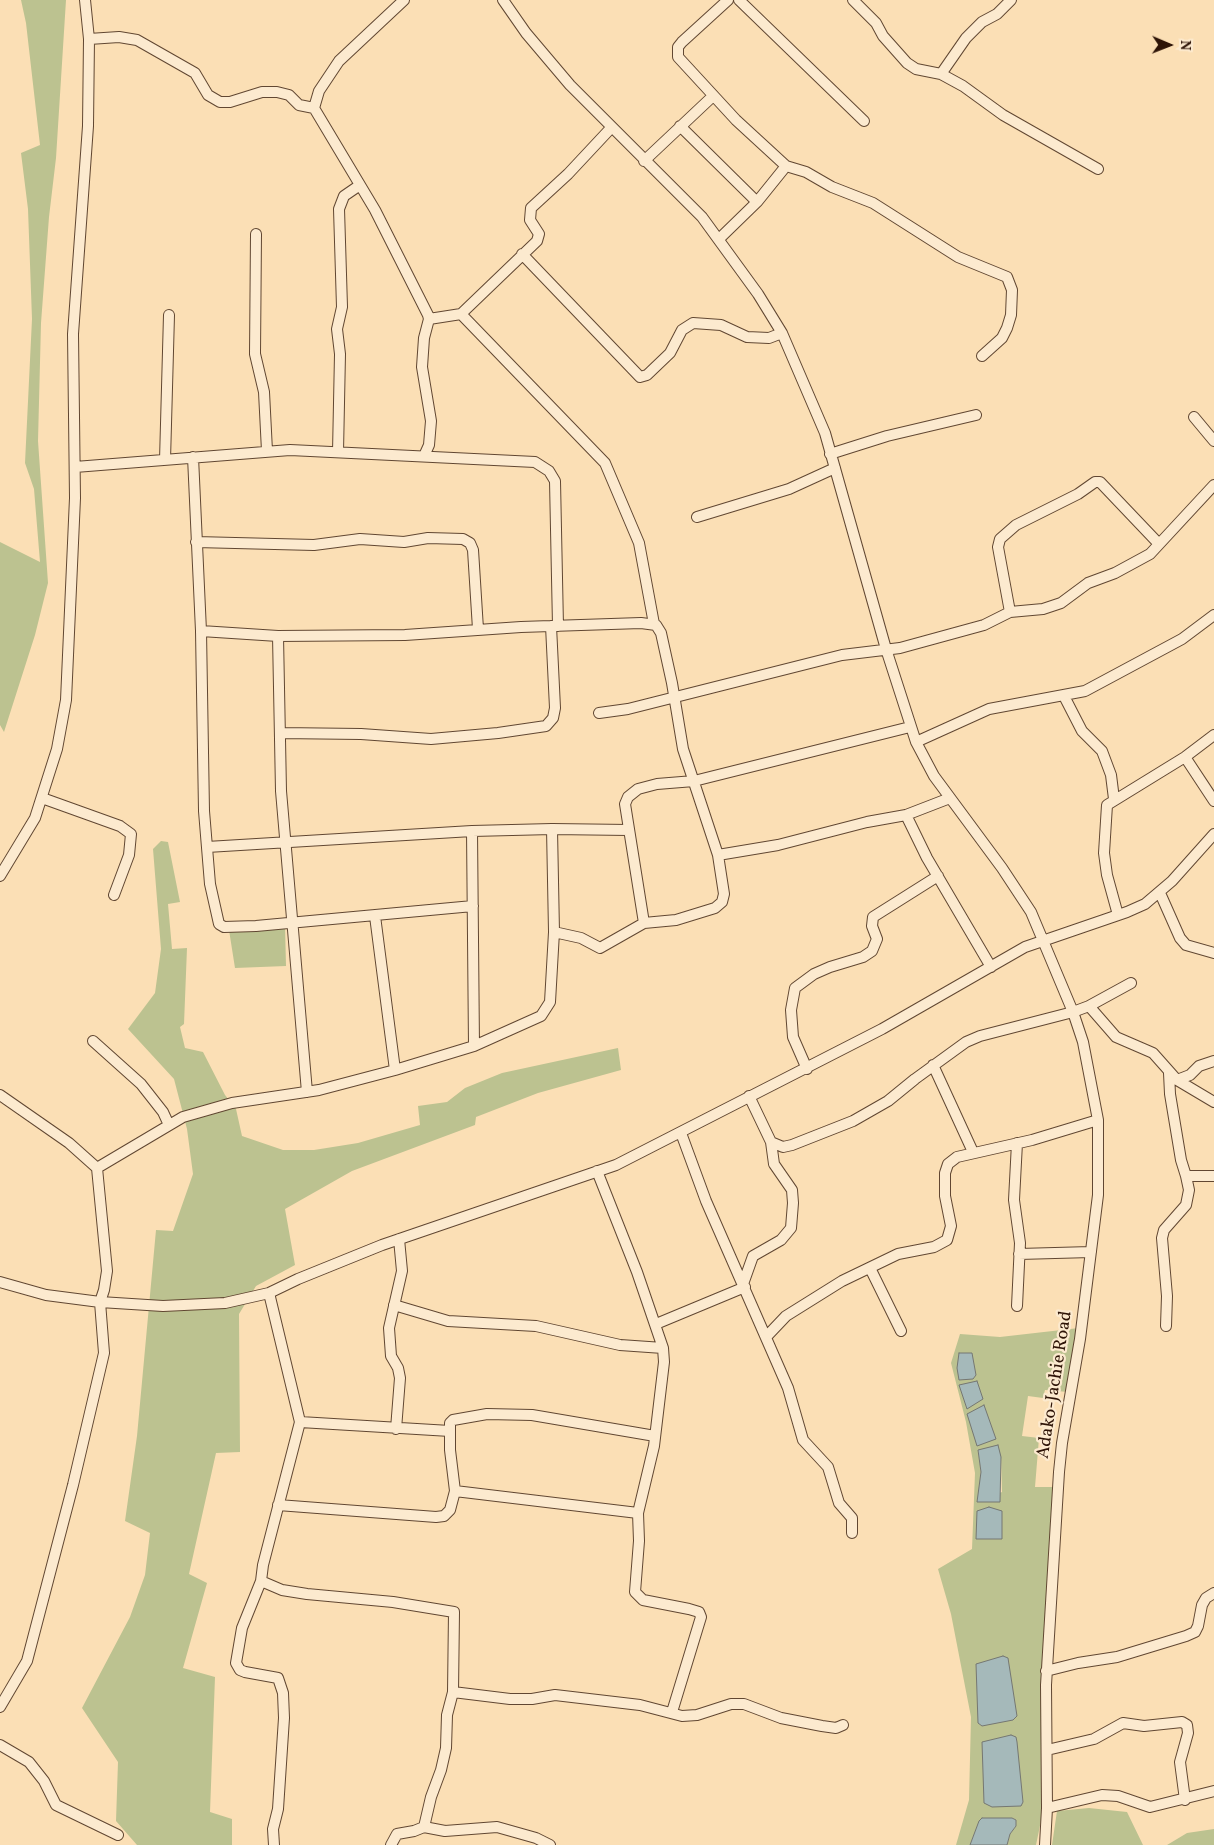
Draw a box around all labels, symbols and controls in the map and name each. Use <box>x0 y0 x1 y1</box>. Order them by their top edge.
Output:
north arrow <box>1144 20 1194 70</box>
text: N <box>1175 40 1194 51</box>
street label: Adako-Jachie Road <box>1034 1309 1078 1461</box>

